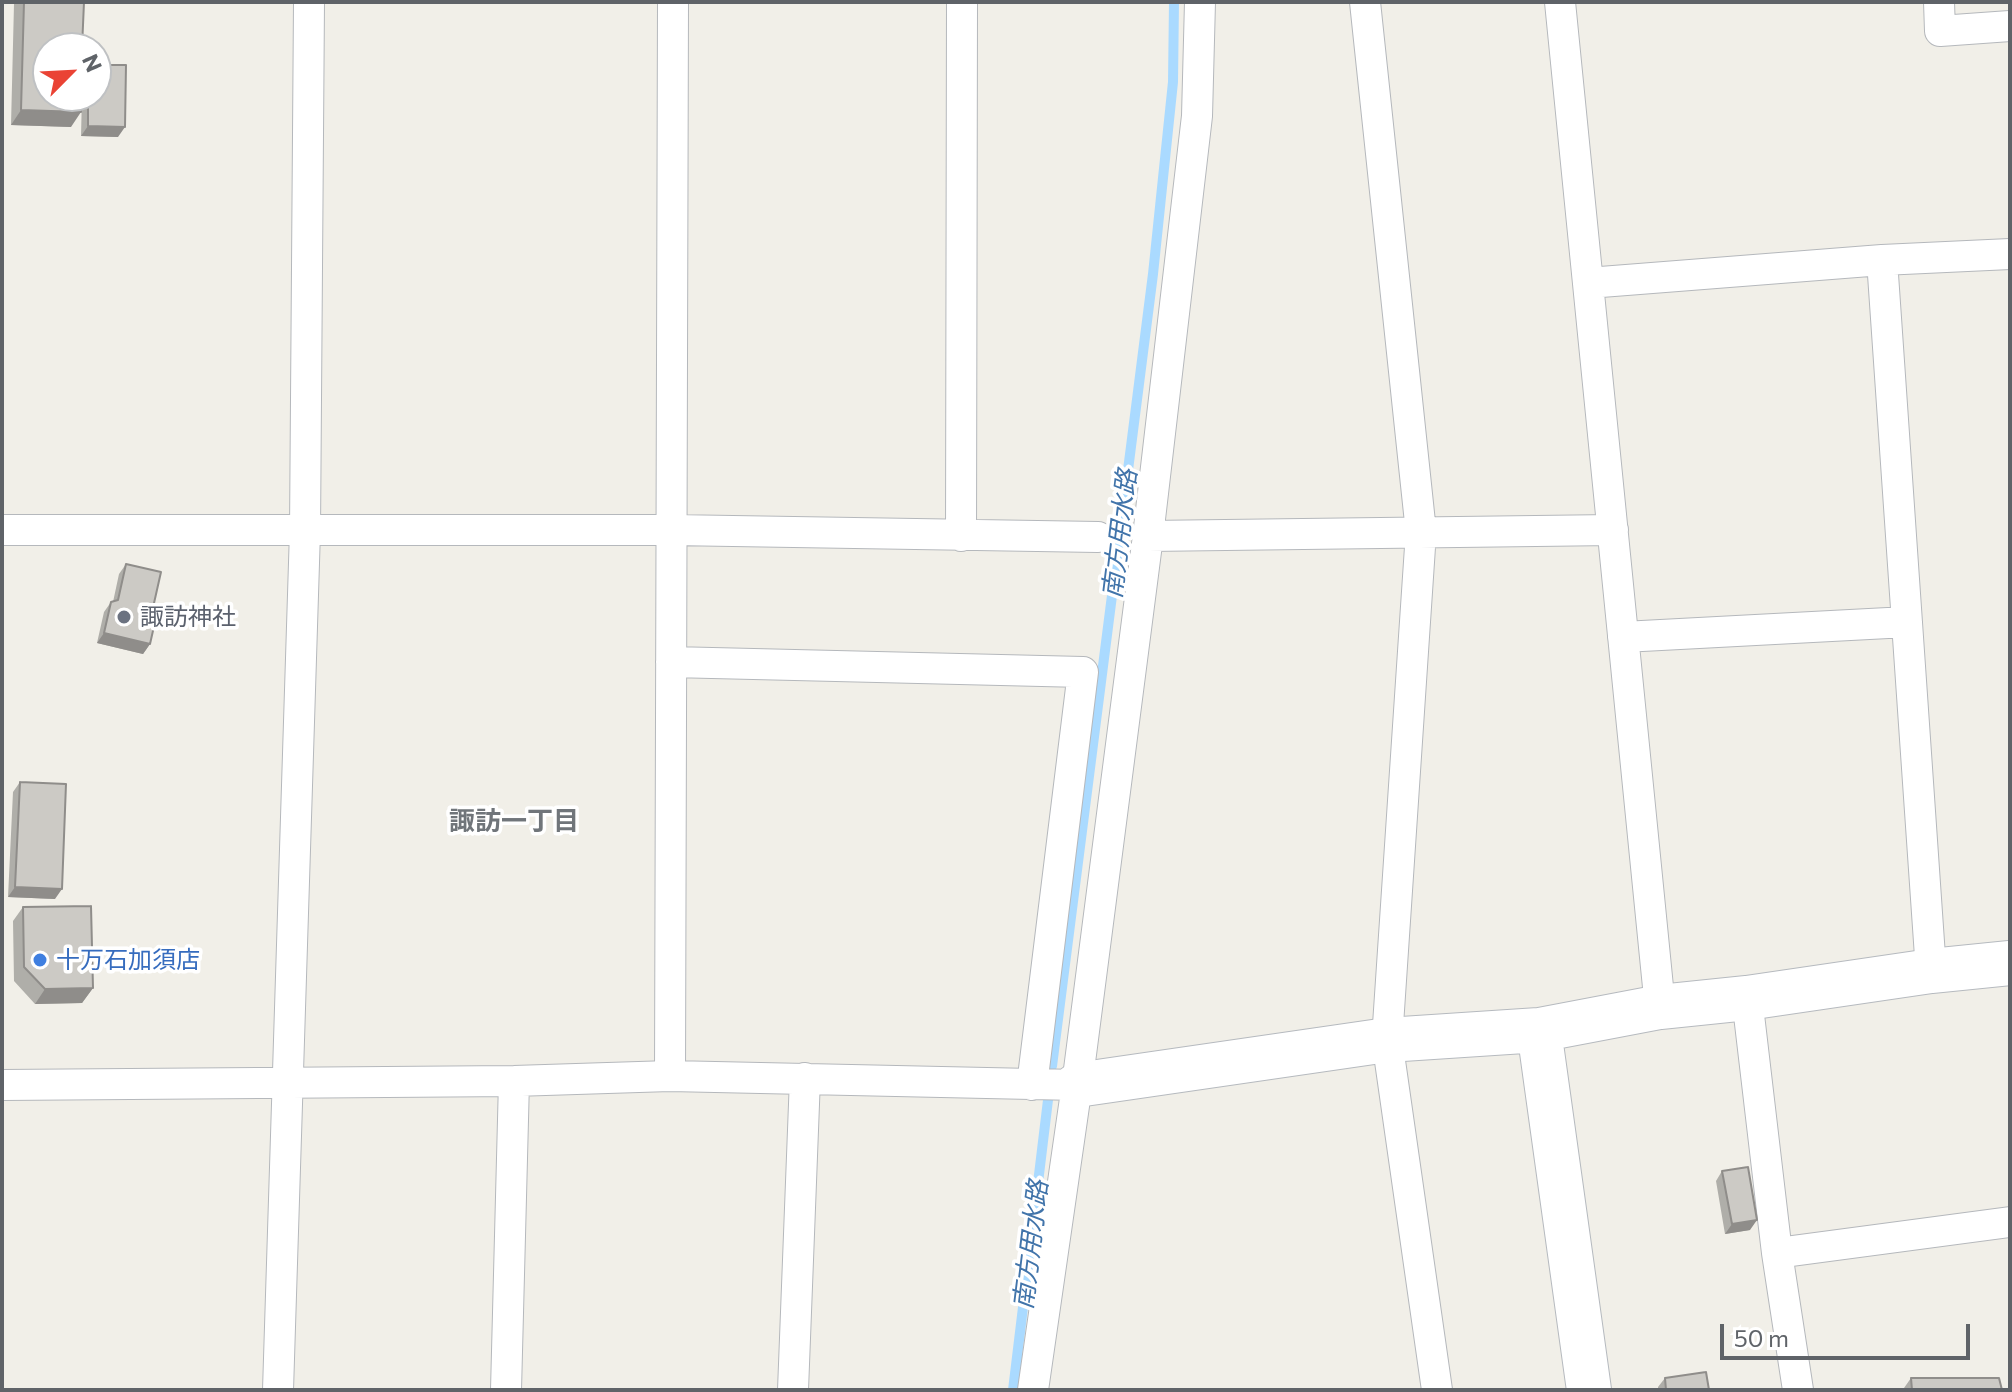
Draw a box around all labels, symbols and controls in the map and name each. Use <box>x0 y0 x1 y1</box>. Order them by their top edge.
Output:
north arrow <box>32 32 112 112</box>
text: N <box>77 50 108 76</box>
water label: 南方用水路 <box>1097 468 1143 600</box>
place label: 諏訪神社 <box>140 603 236 631</box>
marker: 諏訪神社 <box>115 608 133 626</box>
district label: 諏訪一丁目 <box>449 805 579 837</box>
place label: 十万石加須店 <box>56 946 200 974</box>
marker: 十万石加須店 <box>31 951 49 969</box>
water label: 南方用水路 <box>1008 1179 1054 1311</box>
scale bar <box>1724 1308 1974 1358</box>
text: 50 m <box>1734 1323 1789 1352</box>

